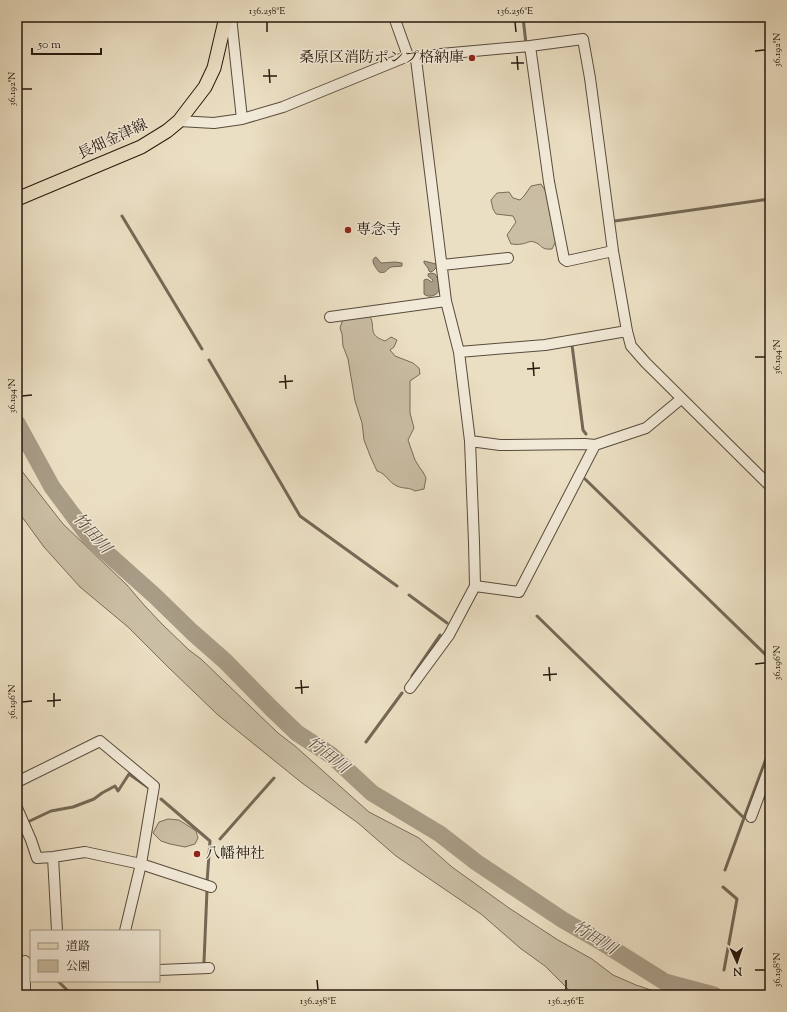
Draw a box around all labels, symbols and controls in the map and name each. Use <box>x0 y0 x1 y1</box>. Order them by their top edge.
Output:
text: 136.258°E <box>249 4 285 19</box>
text: 136.256°E <box>497 4 533 19</box>
scale bar <box>32 30 101 56</box>
text: 36.192°N <box>770 33 785 67</box>
text: 50 m <box>37 36 61 54</box>
place label: 桑原区消防ポンプ格納庫 <box>299 48 464 69</box>
marker: 桑原区消防ポンプ格納庫 <box>467 53 477 63</box>
text: 36.192°N <box>5 72 20 106</box>
street label: 長畑金津線 <box>75 115 151 165</box>
place label: 専念寺 <box>356 220 401 241</box>
marker: 専念寺 <box>343 225 353 235</box>
text: 36.194°N <box>770 340 785 374</box>
text: 36.194°N <box>5 379 20 413</box>
water label: 竹田川 <box>66 508 117 561</box>
text: 36.196°N <box>770 646 785 680</box>
text: 36.196°N <box>5 685 20 719</box>
water label: 竹田川 <box>301 732 355 781</box>
place label: 八幡神社 <box>205 844 265 865</box>
marker: 八幡神社 <box>192 849 202 859</box>
water label: 竹田川 <box>568 917 622 963</box>
legend <box>30 930 160 982</box>
text: 道路 <box>66 938 90 956</box>
north arrow <box>717 942 757 982</box>
text: 36.198°N <box>770 952 785 987</box>
text: 公園 <box>66 958 90 976</box>
text: N <box>732 963 743 979</box>
text: 136.258°E <box>300 994 336 1009</box>
text: 136.256°E <box>548 994 584 1009</box>

